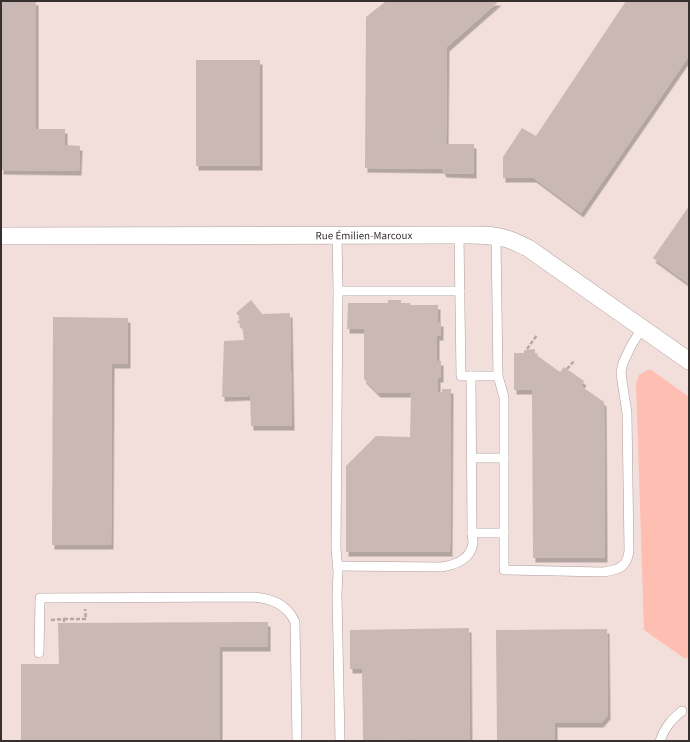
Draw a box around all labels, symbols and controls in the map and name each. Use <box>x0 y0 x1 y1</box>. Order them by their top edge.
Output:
street label: Rue Émilien-Marcoux <box>316 228 413 243</box>

